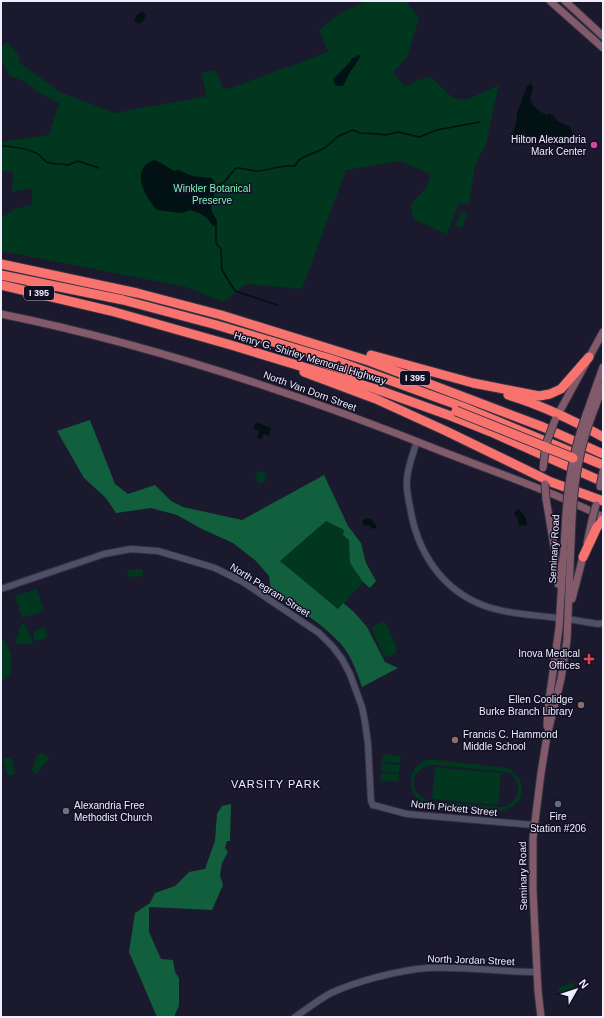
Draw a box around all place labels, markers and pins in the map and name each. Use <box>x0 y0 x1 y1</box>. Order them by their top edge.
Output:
place label: Hilton Alexandria Mark Center <box>511 134 587 157</box>
marker: Hilton Alexandria Mark Center <box>589 140 599 150</box>
place label: Inova Medical Offices <box>518 648 580 671</box>
marker: Inova Medical Offices <box>583 653 595 665</box>
place label: Ellen Coolidge Burke Branch Library <box>479 694 573 717</box>
marker: Ellen Coolidge Burke Branch Library <box>576 700 586 710</box>
place label: Francis C. Hammond Middle School <box>463 729 557 752</box>
marker: Francis C. Hammond Middle School <box>450 735 460 745</box>
marker: Fire Station #206 <box>553 799 563 809</box>
place label: Alexandria Free Methodist Church <box>74 800 152 823</box>
marker: Alexandria Free Methodist Church <box>61 806 71 816</box>
place label: Fire Station #206 <box>530 811 587 834</box>

